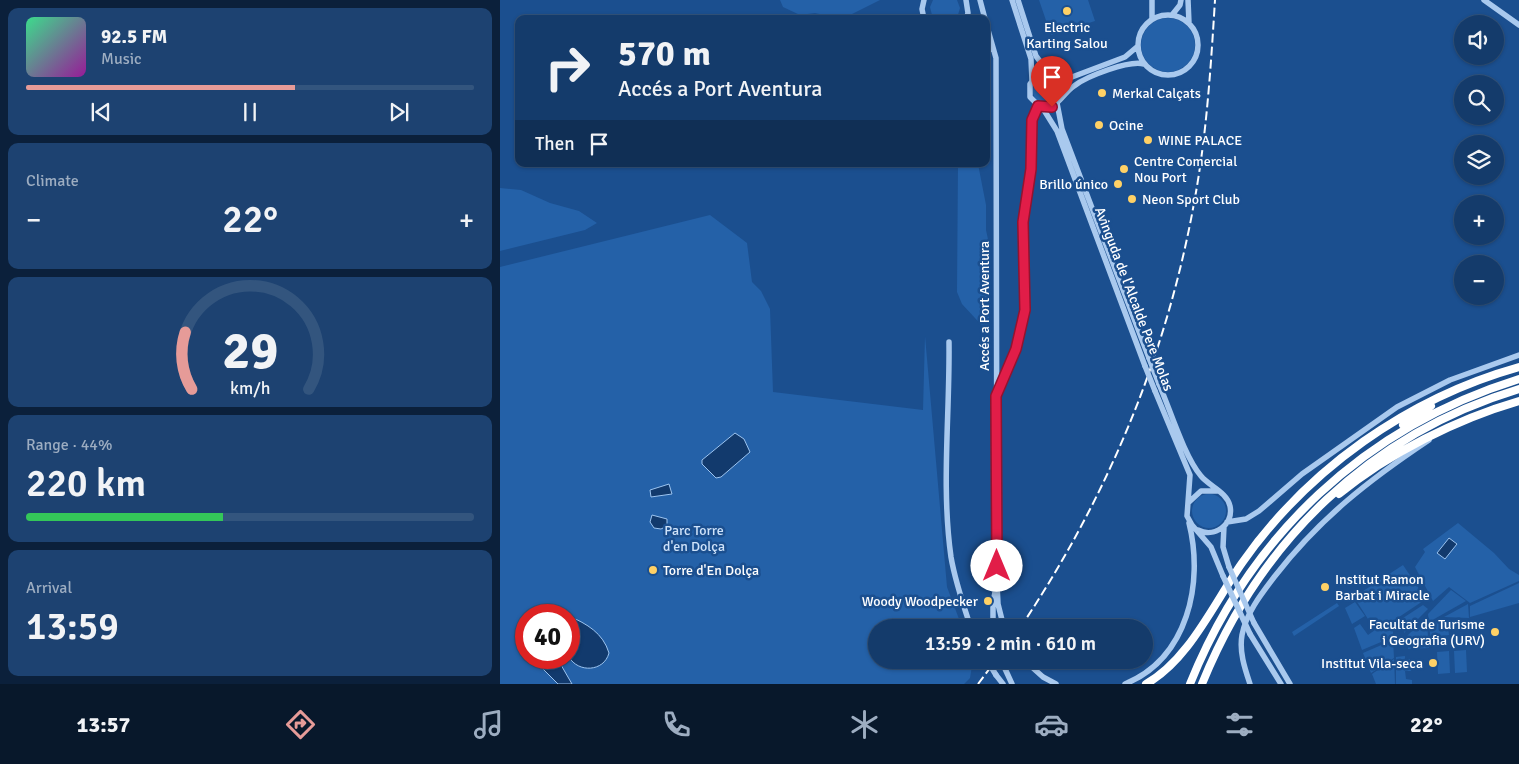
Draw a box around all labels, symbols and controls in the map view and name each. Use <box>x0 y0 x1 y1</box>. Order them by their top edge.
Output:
marker: Electric Karting Salou <box>1061 5 1073 17</box>
map controls <box>1454 15 1504 305</box>
button: sound <box>1454 15 1504 65</box>
place label: Electric Karting Salou <box>1026 19 1108 52</box>
text: 92.5 FM <box>101 25 167 49</box>
text: 570 m <box>618 32 711 75</box>
icon: right <box>535 35 600 100</box>
text: Music <box>101 49 142 69</box>
pin <box>1031 56 1073 107</box>
icon: arrive <box>1038 63 1066 91</box>
text: Accés a Port Aventura <box>618 75 822 102</box>
button: search <box>1454 75 1504 125</box>
place label: Merkal Calçats <box>1112 85 1201 102</box>
marker: Merkal Calçats <box>1096 87 1108 99</box>
icon: previous <box>87 98 115 126</box>
icon: pause <box>236 98 264 126</box>
icon: next <box>385 98 413 126</box>
place label: Ocine <box>1109 117 1143 134</box>
marker: Ocine <box>1093 119 1105 131</box>
icon: arrive <box>585 130 613 158</box>
text: Then <box>535 132 575 156</box>
place label: WINE PALACE <box>1158 132 1242 149</box>
marker: WINE PALACE <box>1142 134 1154 146</box>
button: layers <box>1454 135 1504 185</box>
place label: Centre Comercial Nou Port <box>1134 153 1237 186</box>
marker: Centre Comercial Nou Port <box>1118 163 1130 175</box>
text: Climate <box>26 171 79 191</box>
place label: Brillo único <box>1039 176 1108 193</box>
marker: Brillo único <box>1112 178 1124 190</box>
place label: Neon Sport Club <box>1142 191 1240 208</box>
marker: Neon Sport Club <box>1126 193 1138 205</box>
button: + <box>1454 195 1504 245</box>
text: 22° <box>222 196 278 243</box>
text: − <box>26 203 41 237</box>
text: + <box>459 203 474 237</box>
street label: Avinguda de l'Alcalde Pere Molas <box>1091 205 1177 393</box>
street label: Accés a Port Aventura <box>976 241 993 371</box>
button: − <box>1454 255 1504 305</box>
text: 29 <box>222 319 278 383</box>
text: km/h <box>230 377 270 399</box>
text: Range · 44% <box>26 435 112 455</box>
text: 220 km <box>26 460 146 507</box>
park label: Parc Torre d'en Dolça <box>663 522 725 555</box>
position arrow <box>970 539 1022 591</box>
place label: Torre d'En Dolça <box>663 562 759 579</box>
marker: Torre d'En Dolça <box>647 564 659 576</box>
place label: Institut Ramon Barbat i Miracle <box>1335 571 1430 604</box>
text: Arrival <box>26 578 72 598</box>
marker: Institut Ramon Barbat i Miracle <box>1319 581 1331 593</box>
place label: Woody Woodpecker <box>862 593 979 610</box>
marker: Woody Woodpecker <box>982 595 994 607</box>
text: 13:59 <box>26 603 119 650</box>
speed limit sign: 40 <box>515 604 580 669</box>
place label: Facultat de Turisme i Geografia (URV) <box>1369 616 1485 649</box>
marker: Facultat de Turisme i Geografia (URV) <box>1489 626 1501 638</box>
text: 13:59 · 2 min · 610 m <box>925 632 1096 656</box>
place label: Institut Vila-seca <box>1321 655 1423 672</box>
marker: Institut Vila-seca <box>1427 657 1439 669</box>
icon: directions <box>283 707 318 742</box>
icon: music <box>471 707 506 742</box>
icon: phone <box>659 707 694 742</box>
icon: climate <box>847 707 882 742</box>
icon: car <box>1034 707 1069 742</box>
icon: filters <box>1222 707 1257 742</box>
text: 13:57 <box>76 711 130 738</box>
text: 22° <box>1410 711 1443 738</box>

